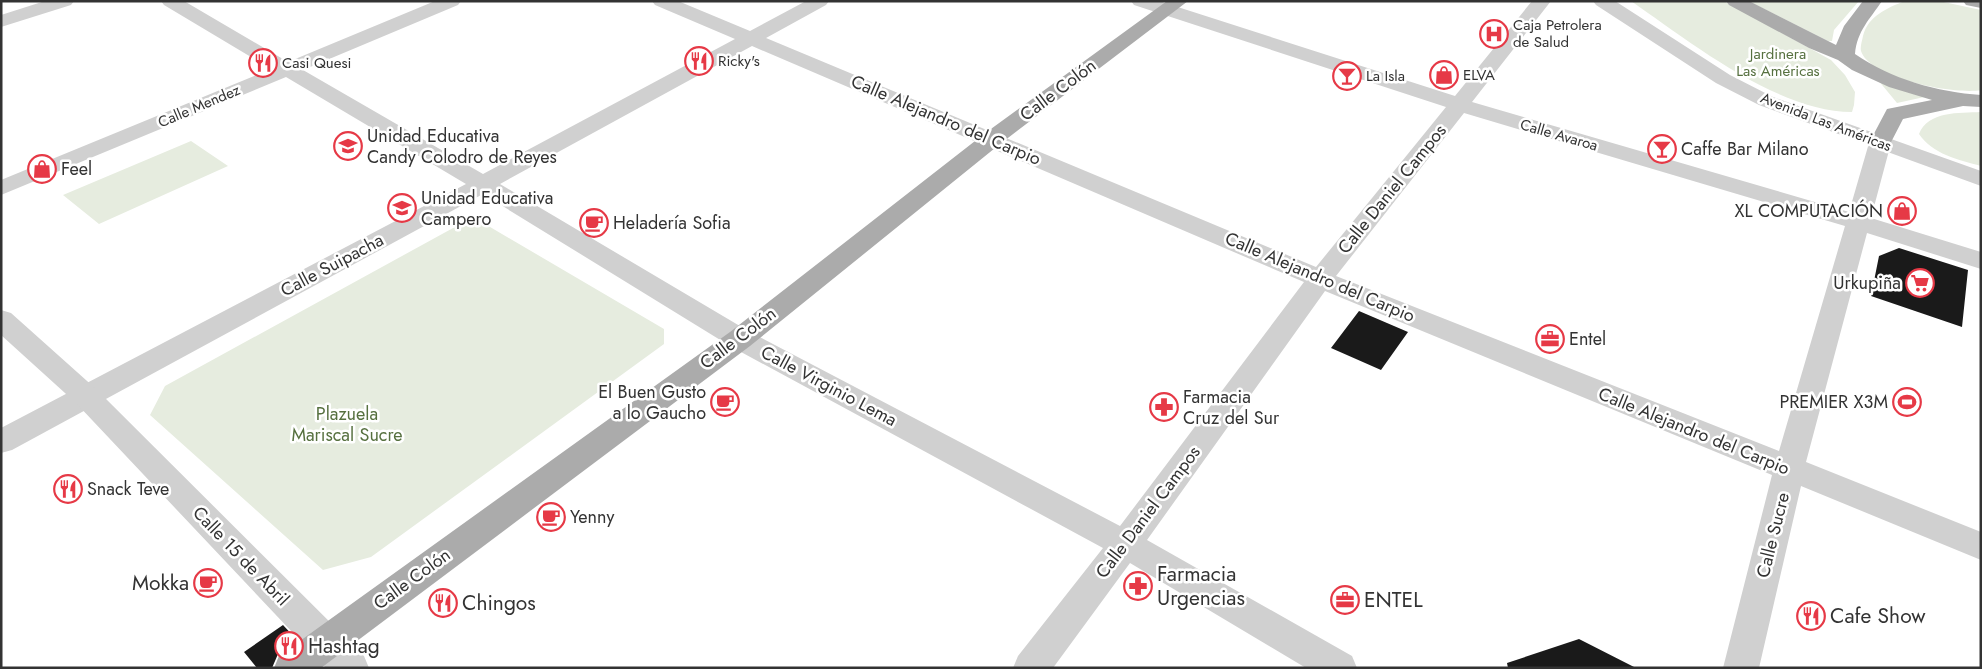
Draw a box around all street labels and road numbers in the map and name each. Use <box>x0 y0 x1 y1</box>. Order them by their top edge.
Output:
street label: Calle Colón <box>1014 53 1102 127</box>
street label: Calle Alejandro del Carpio <box>847 68 1045 172</box>
street label: Calle Mendez <box>155 79 244 133</box>
street label: Avenida Las Américas <box>1757 87 1895 157</box>
street label: Calle Avaroa <box>1518 113 1600 157</box>
street label: Calle Daniel Campos <box>1332 119 1452 259</box>
street label: Calle Alejandro del Carpio <box>1221 225 1419 329</box>
street label: Calle Suipacha <box>276 227 388 303</box>
street label: Calle Colón <box>694 301 782 375</box>
street label: Calle Virginio Lema <box>756 339 902 433</box>
street label: Calle Alejandro del Carpio <box>1594 381 1794 481</box>
street label: Calle Daniel Campos <box>1089 440 1207 584</box>
street label: Calle Sucre <box>1750 490 1796 580</box>
street label: Calle 15 de Abril <box>187 500 295 612</box>
street label: Calle Colón <box>368 542 456 616</box>

